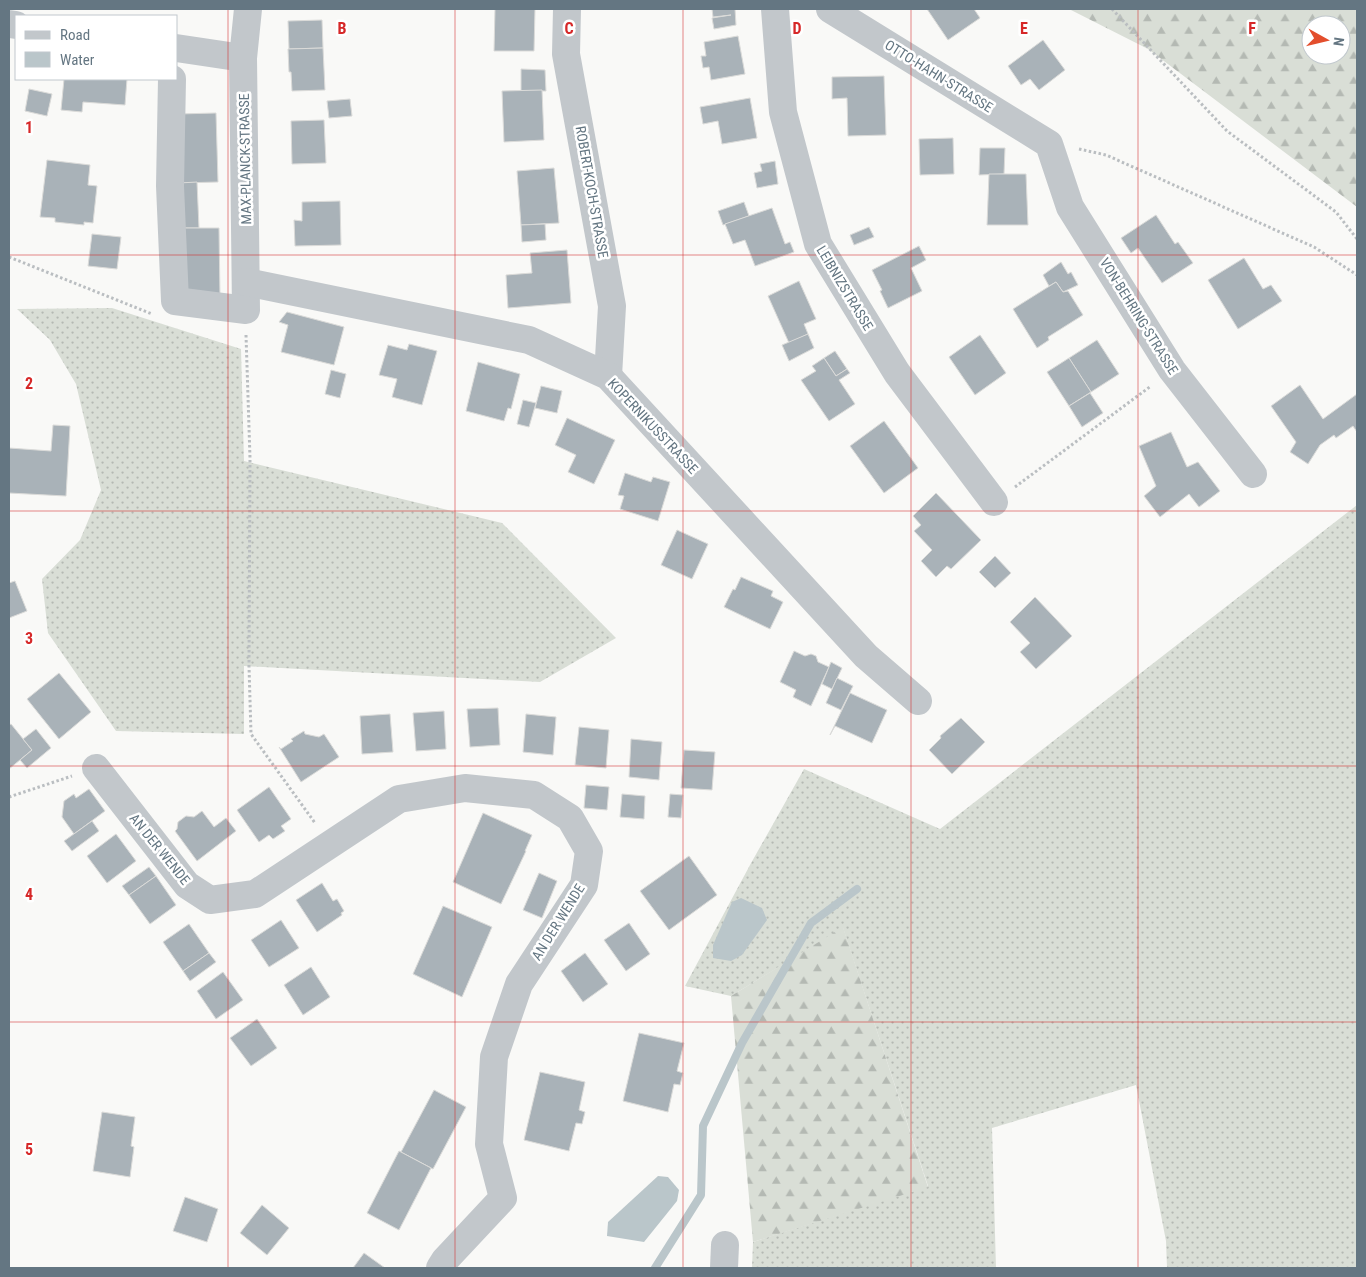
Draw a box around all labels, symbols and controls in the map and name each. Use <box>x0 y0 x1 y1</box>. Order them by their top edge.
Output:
legend <box>15 15 178 80</box>
north arrow <box>1301 15 1351 65</box>
text: B <box>338 19 347 38</box>
text: C <box>564 19 574 38</box>
text: D <box>792 19 802 38</box>
text: E <box>1020 19 1028 38</box>
text: F <box>1248 19 1256 38</box>
text: Road <box>60 26 90 44</box>
street label: OTTO-HAHN-STRASSE <box>882 36 996 116</box>
text: N <box>1330 36 1347 47</box>
text: Water <box>60 51 95 69</box>
street label: MAX-PLANCK-STRASSE <box>236 93 254 225</box>
text: 1 <box>25 118 33 137</box>
street label: ROBERT-KOCH-STRASSE <box>572 125 612 259</box>
street label: LEIBNIZSTRASSE <box>813 243 877 333</box>
street label: VON-BEHRING-STRASSE <box>1097 255 1181 377</box>
text: 2 <box>25 374 33 393</box>
street label: KOPERNIKUSSTRASSE <box>605 375 701 477</box>
text: 3 <box>25 629 33 648</box>
street label: AN DER WENDE <box>126 810 194 888</box>
street label: AN DER WENDE <box>528 881 588 963</box>
text: 4 <box>25 885 33 904</box>
text: 5 <box>25 1140 33 1159</box>

